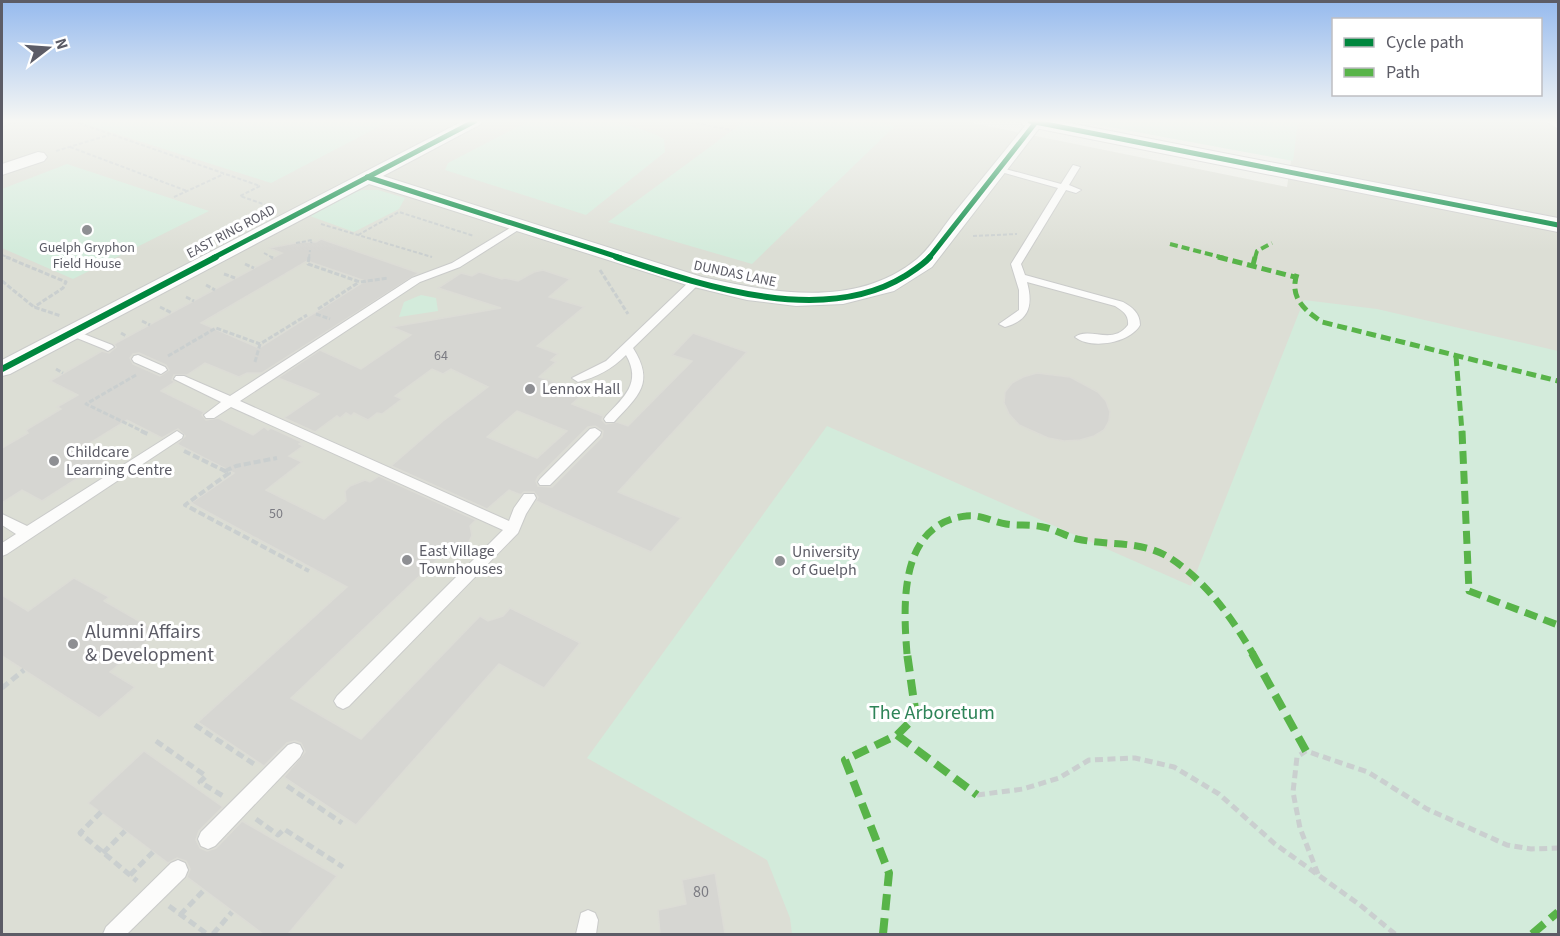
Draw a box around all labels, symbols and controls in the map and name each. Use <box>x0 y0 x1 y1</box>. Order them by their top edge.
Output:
north arrow <box>18 18 78 78</box>
legend <box>1332 18 1542 96</box>
text: Cycle path <box>1386 30 1464 55</box>
text: N <box>49 36 73 52</box>
text: Path <box>1386 60 1420 85</box>
street label: EAST RING ROAD <box>183 200 279 264</box>
marker: Guelph Gryphon Field House <box>80 223 94 237</box>
place label: Guelph Gryphon Field House <box>39 238 135 274</box>
street label: DUNDAS LANE <box>692 255 778 293</box>
house number: 64 <box>434 346 448 366</box>
place label: Lennox Hall <box>542 378 620 400</box>
marker: Lennox Hall <box>523 382 537 396</box>
place label: Childcare Learning Centre <box>66 441 172 481</box>
marker: Childcare Learning Centre <box>47 454 61 468</box>
house number: 50 <box>269 504 283 524</box>
place label: East Village Townhouses <box>419 540 503 580</box>
place label: University of Guelph <box>792 541 860 581</box>
marker: East Village Townhouses <box>400 553 414 567</box>
marker: University of Guelph <box>773 554 787 568</box>
place label: Alumni Affairs & Development <box>85 618 214 669</box>
marker: Alumni Affairs & Development <box>66 637 80 651</box>
park label: The Arboretum <box>869 699 995 727</box>
house number: 80 <box>693 881 709 903</box>

